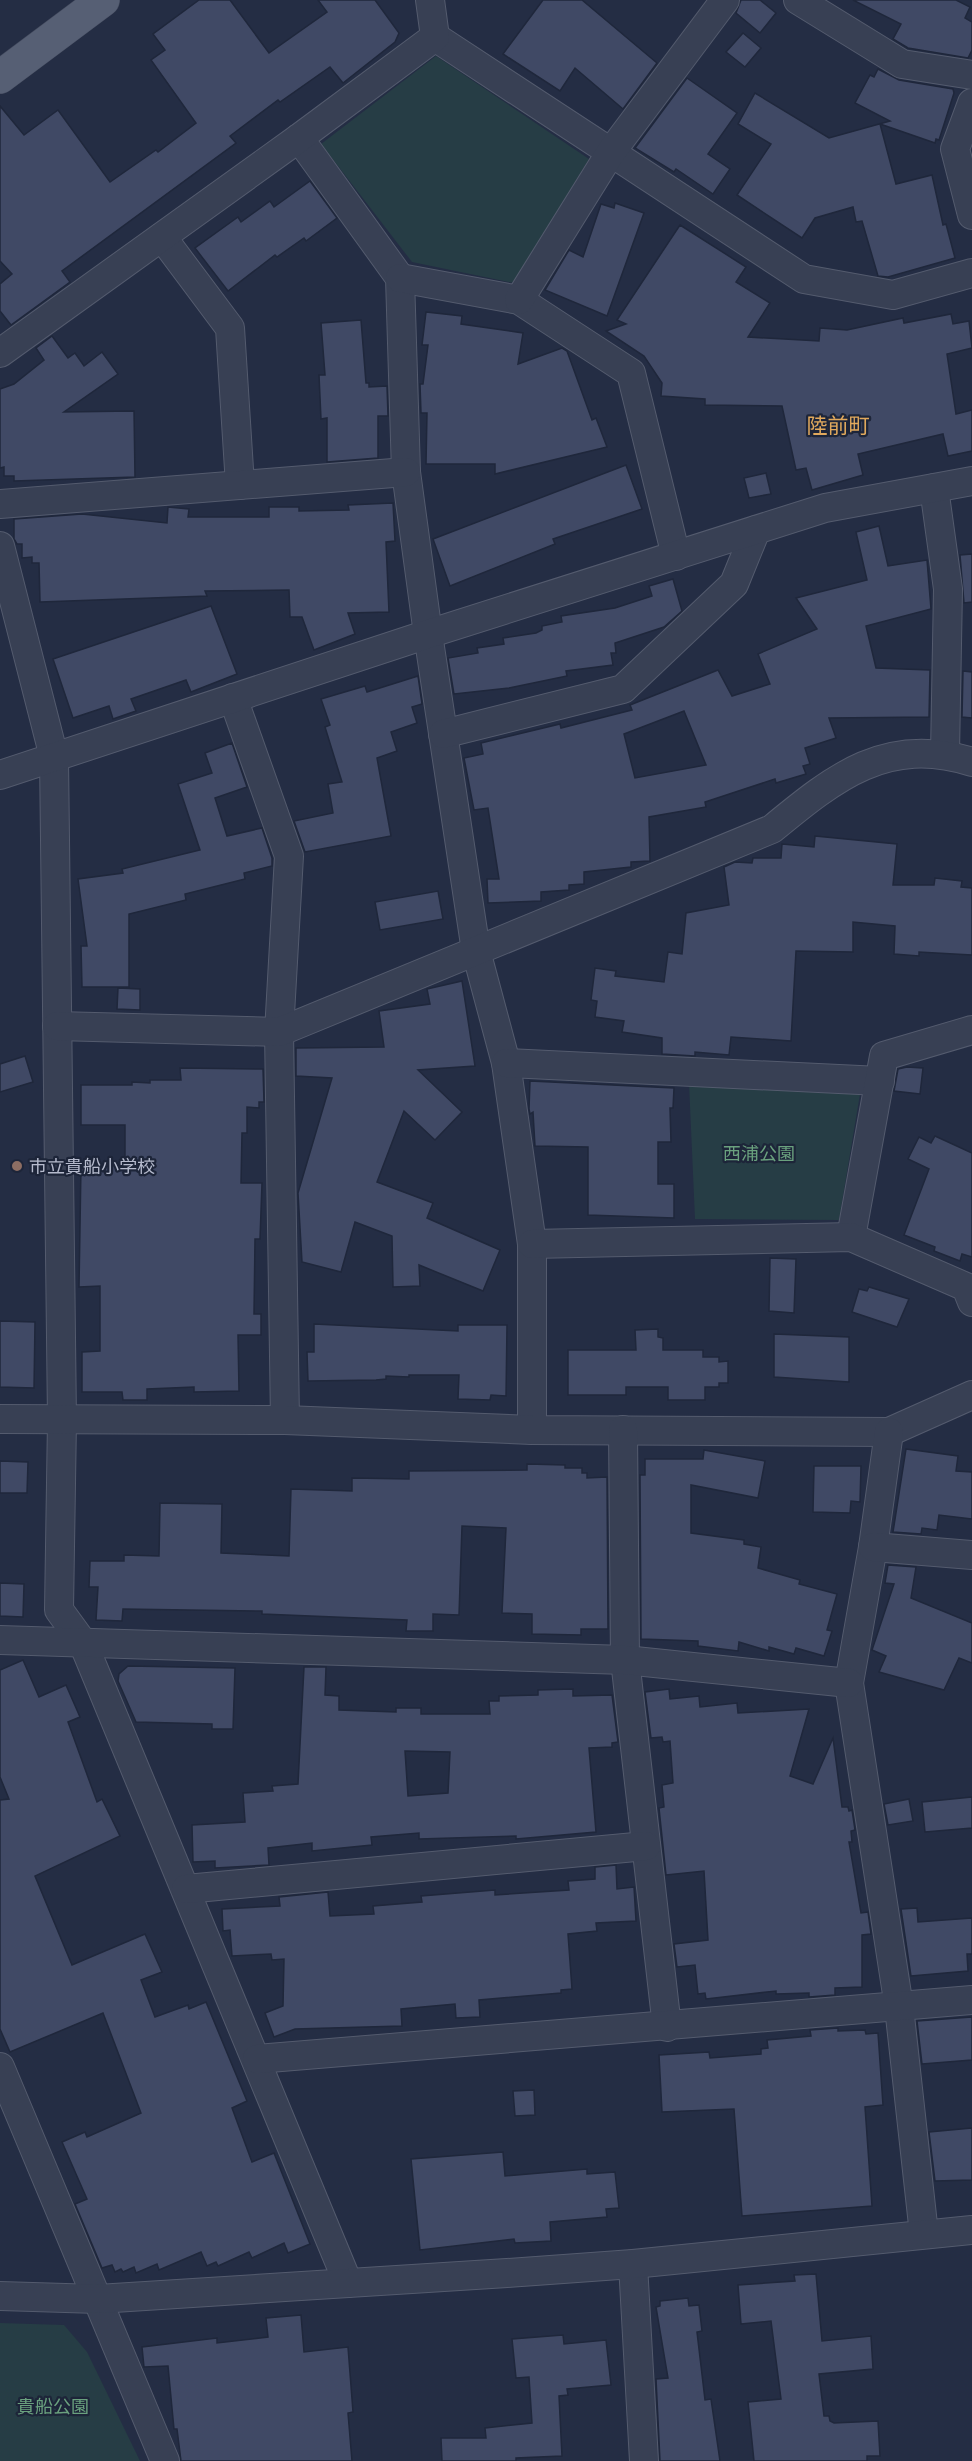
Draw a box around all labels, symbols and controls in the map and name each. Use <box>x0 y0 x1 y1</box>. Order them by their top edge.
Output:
district label: 陸前町 <box>807 413 870 438</box>
park label: 西浦公園 <box>723 1143 795 1164</box>
place label: 市立貴船小学校 <box>29 1156 155 1177</box>
marker: 市立貴船小学校 <box>10 1159 24 1173</box>
park label: 貴船公園 <box>17 2396 89 2417</box>

